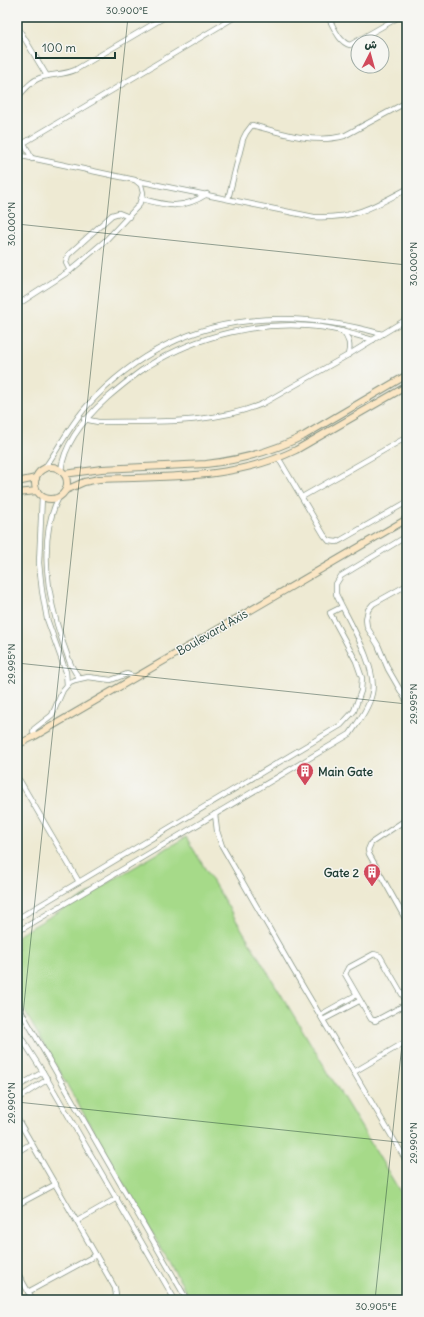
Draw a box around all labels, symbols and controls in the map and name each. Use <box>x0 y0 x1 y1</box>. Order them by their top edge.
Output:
text: 30.900°E <box>106 4 148 17</box>
scale bar <box>36 34 115 60</box>
north arrow <box>350 34 390 74</box>
text: ش <box>364 36 378 52</box>
text: 100 m <box>42 40 76 55</box>
text: 30.000°N <box>5 202 18 246</box>
text: 30.000°N <box>407 242 420 286</box>
street label: Boulevard Axis <box>174 606 250 658</box>
text: 29.995°N <box>5 644 18 684</box>
text: 29.995°N <box>407 684 420 724</box>
building icon: Main Gate <box>295 761 315 786</box>
place label: Main Gate <box>318 764 373 779</box>
building icon: Gate 2 <box>362 862 382 887</box>
place label: Gate 2 <box>324 865 359 880</box>
text: 29.990°N <box>5 1082 18 1124</box>
text: 29.990°N <box>407 1122 420 1164</box>
text: 30.905°E <box>355 1300 397 1313</box>

